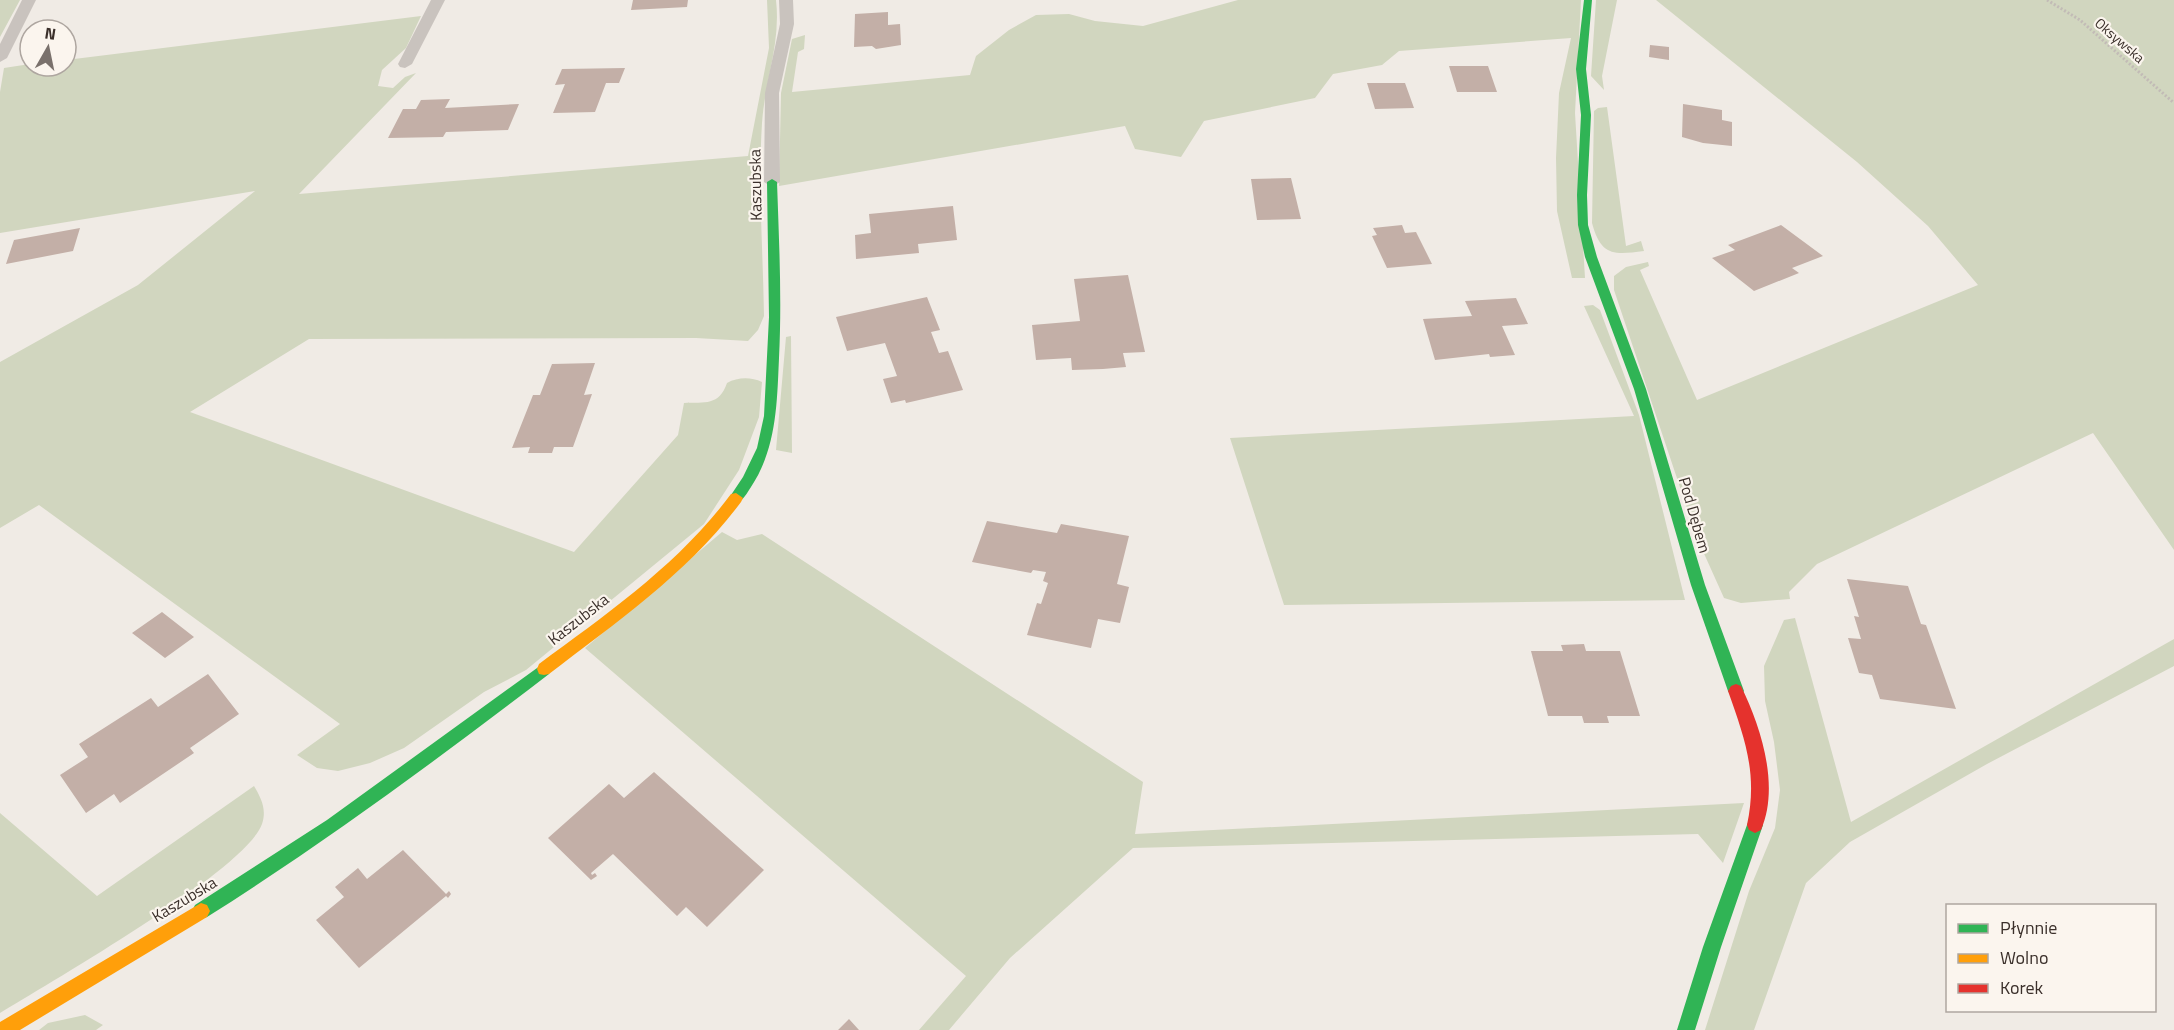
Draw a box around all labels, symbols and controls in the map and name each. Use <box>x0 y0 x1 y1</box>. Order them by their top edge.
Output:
street label: Oksywska <box>2091 12 2149 68</box>
north arrow <box>18 18 78 78</box>
text: N <box>43 20 58 46</box>
street label: Kaszubska <box>742 149 768 221</box>
street label: Pod Dębem <box>1673 474 1717 556</box>
street label: Kaszubska <box>542 587 614 651</box>
street label: Kaszubska <box>147 870 221 928</box>
legend <box>1946 904 2156 1012</box>
text: Płynnie <box>2000 914 2057 941</box>
text: Wolno <box>2000 944 2048 971</box>
text: Korek <box>2000 974 2044 1001</box>

